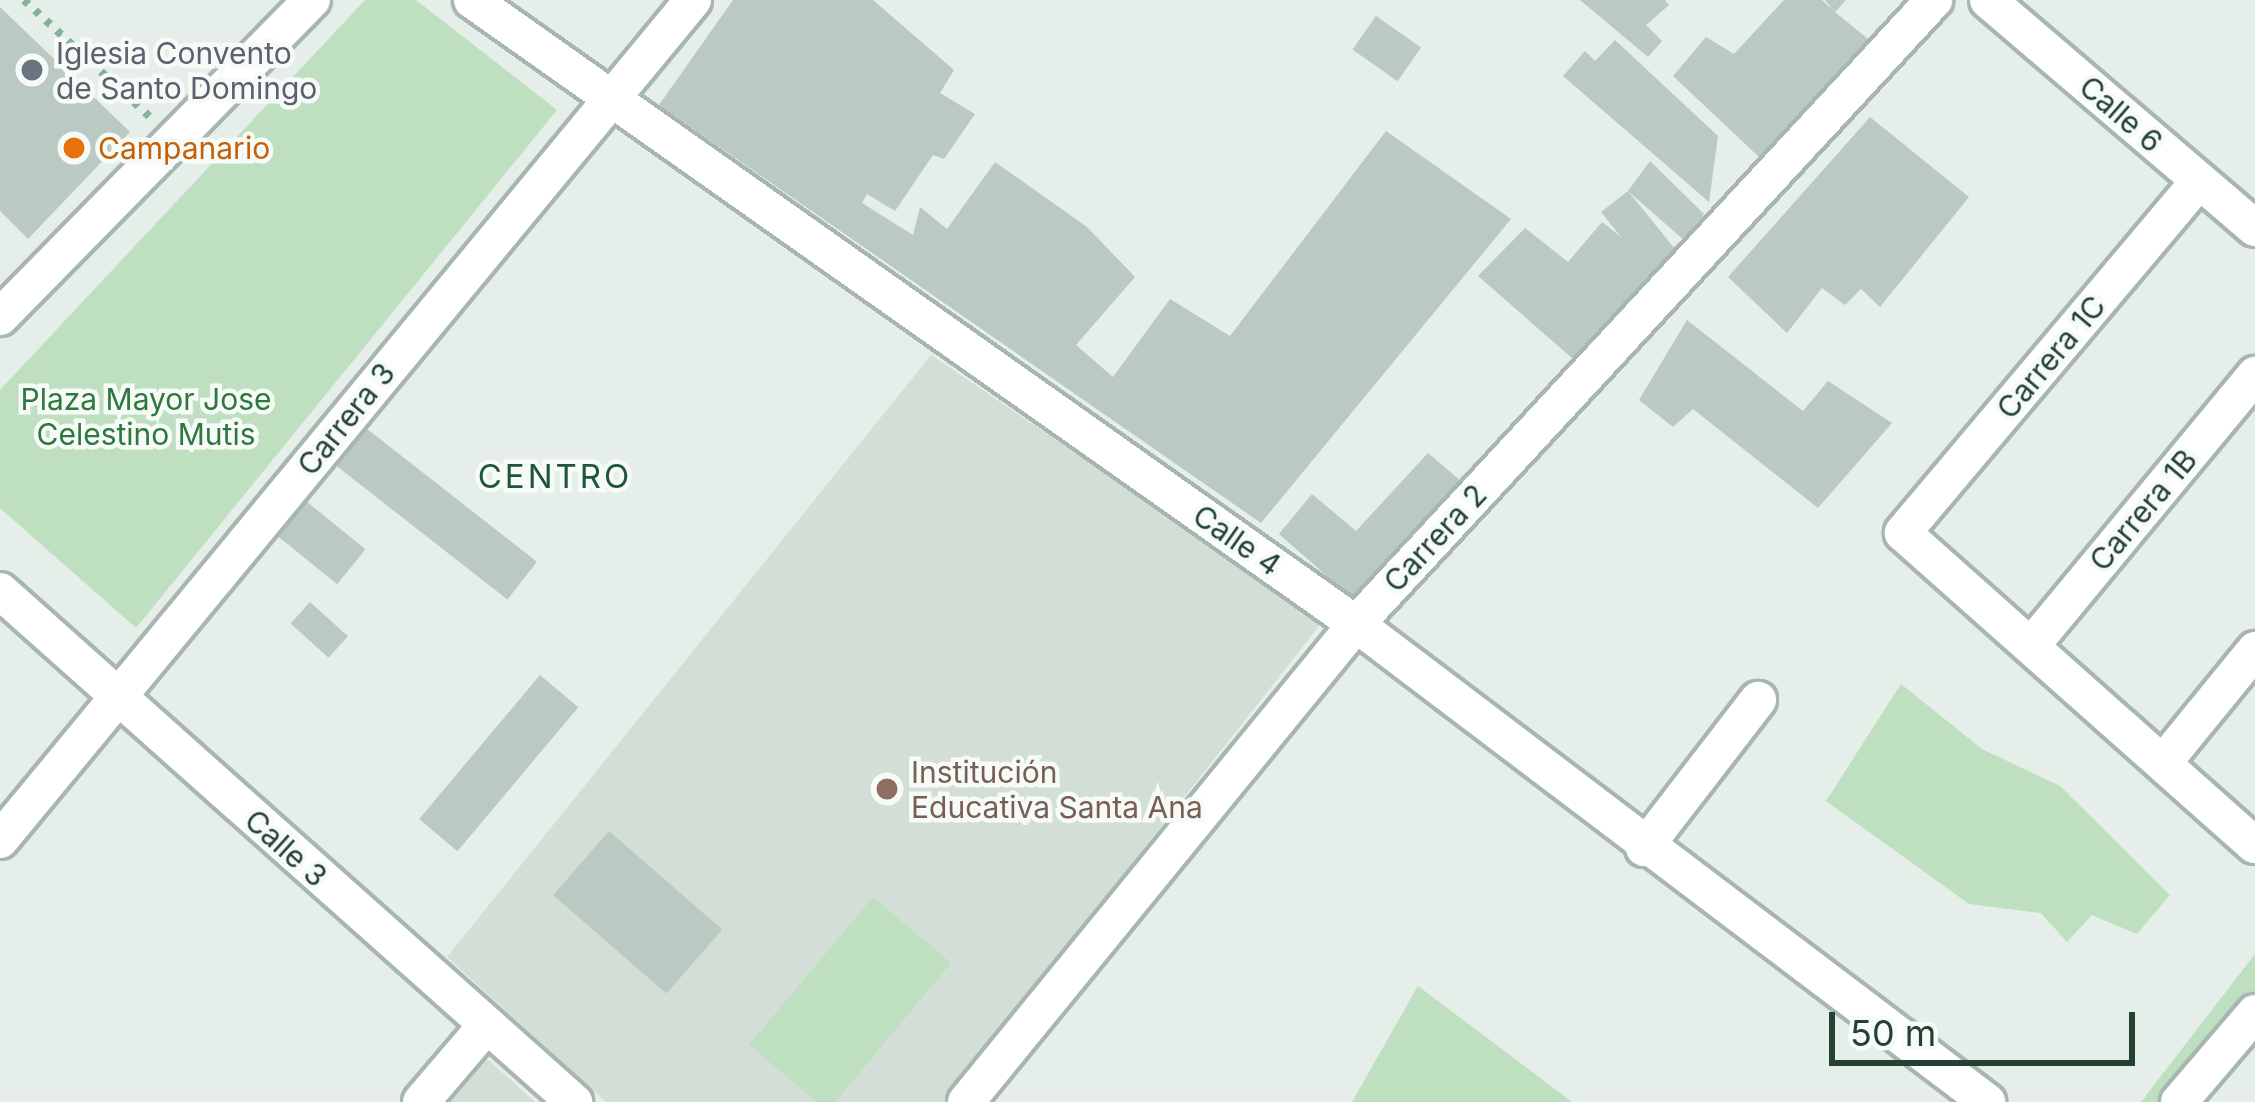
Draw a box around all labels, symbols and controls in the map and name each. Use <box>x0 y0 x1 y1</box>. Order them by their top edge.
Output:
place label: Iglesia Convento de Santo Domingo <box>56 35 317 106</box>
marker: Iglesia Convento de Santo Domingo <box>19 57 45 83</box>
street label: Calle 6 <box>2072 68 2170 160</box>
place label: Campanario <box>98 130 270 166</box>
marker: Campanario <box>61 135 87 161</box>
street label: Carrera 1C <box>1989 288 2113 426</box>
street label: Carrera 3 <box>290 356 402 482</box>
park label: Plaza Mayor Jose Celestino Mutis <box>20 381 272 452</box>
street label: Carrera 1B <box>2082 442 2204 578</box>
district label: CENTRO <box>478 457 632 497</box>
street label: Carrera 2 <box>1376 477 1494 599</box>
street label: Calle 4 <box>1186 497 1288 583</box>
place label: Institución Educativa Santa Ana <box>911 754 1203 824</box>
marker: Institución Educativa Santa Ana <box>874 776 900 802</box>
street label: Calle 3 <box>238 802 334 894</box>
scale bar <box>1835 988 2141 1062</box>
text: 50 m <box>1850 1011 1936 1055</box>

